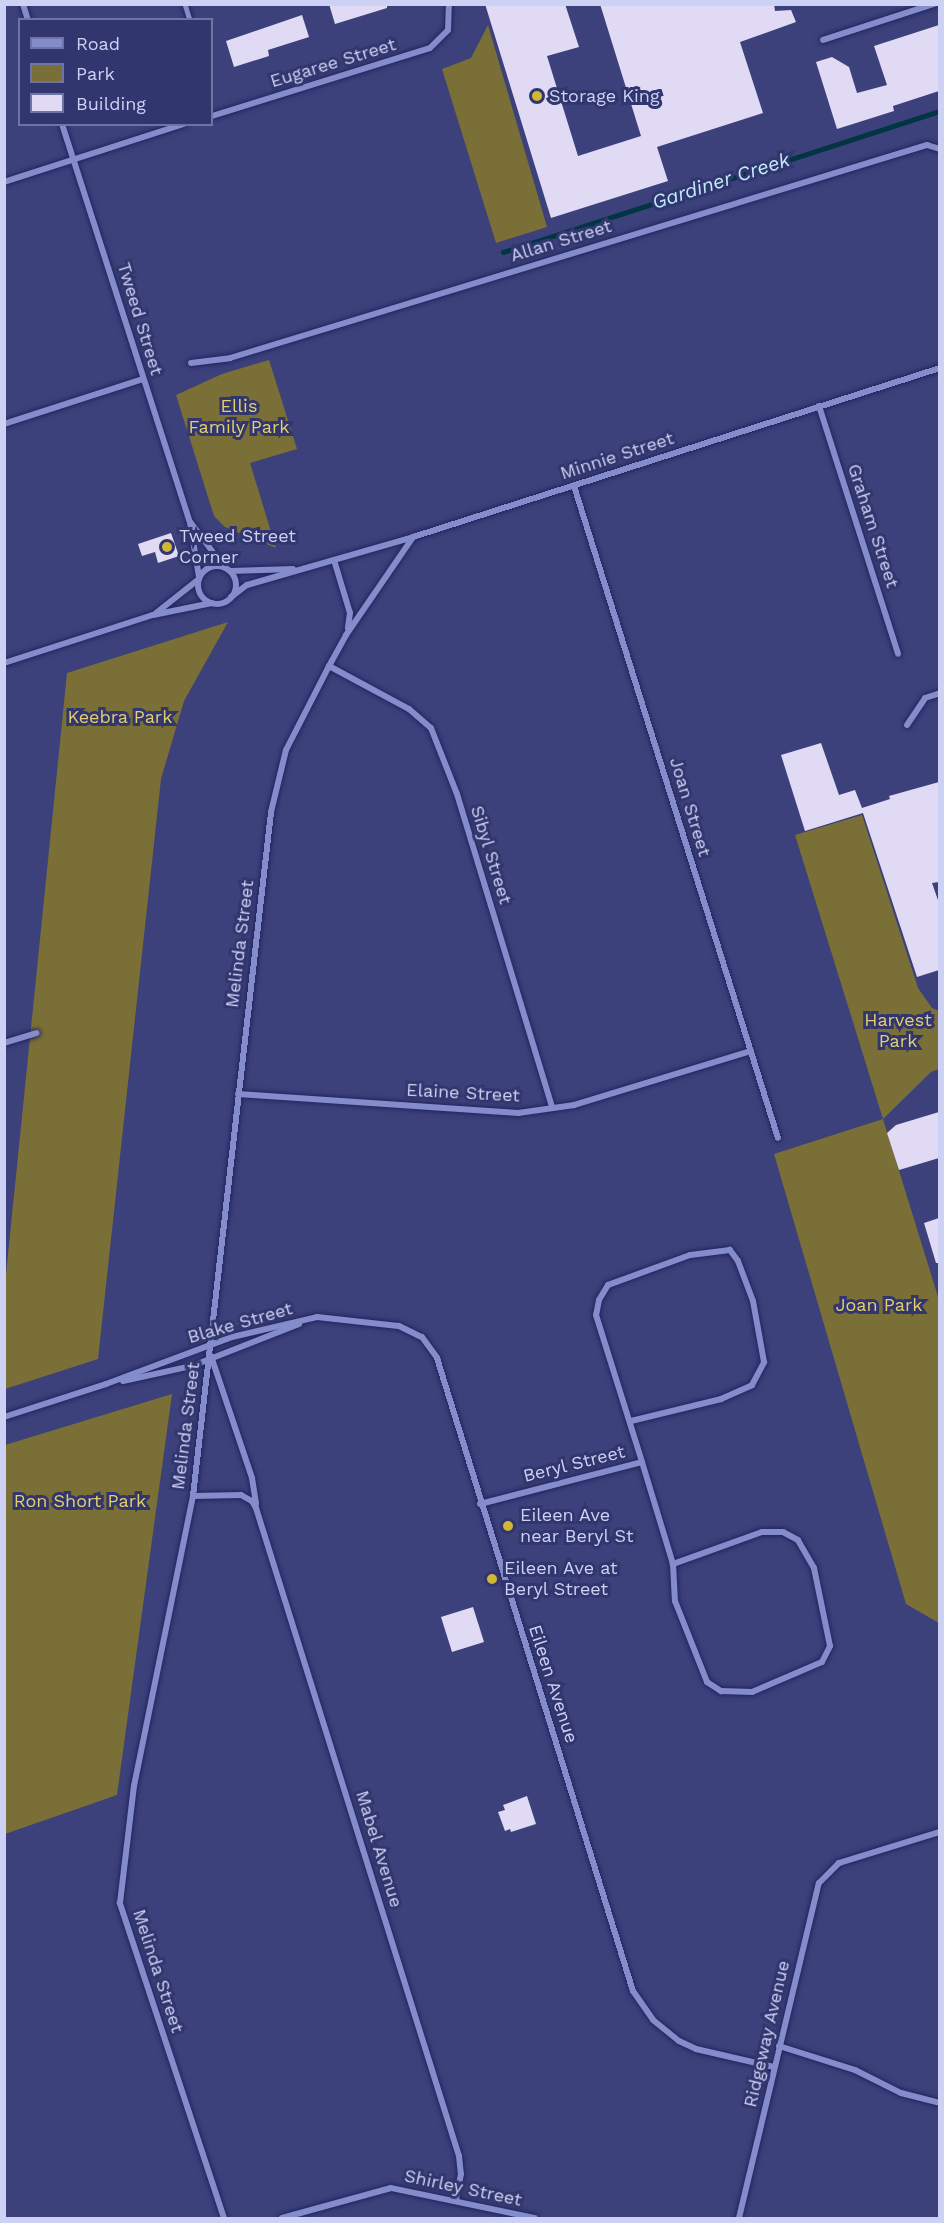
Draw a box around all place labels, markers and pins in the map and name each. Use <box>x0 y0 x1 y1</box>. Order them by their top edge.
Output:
place label: Storage King <box>549 85 660 107</box>
marker: Storage King <box>530 89 544 103</box>
place label: Tweed Street Corner <box>179 526 296 568</box>
marker: Tweed Street Corner <box>160 540 174 554</box>
place label: Eileen Ave near Beryl St <box>520 1505 635 1547</box>
marker: Eileen Ave near Beryl St <box>501 1519 515 1533</box>
place label: Eileen Ave at Beryl Street <box>504 1558 618 1600</box>
marker: Eileen Ave at Beryl Street <box>485 1572 499 1586</box>

